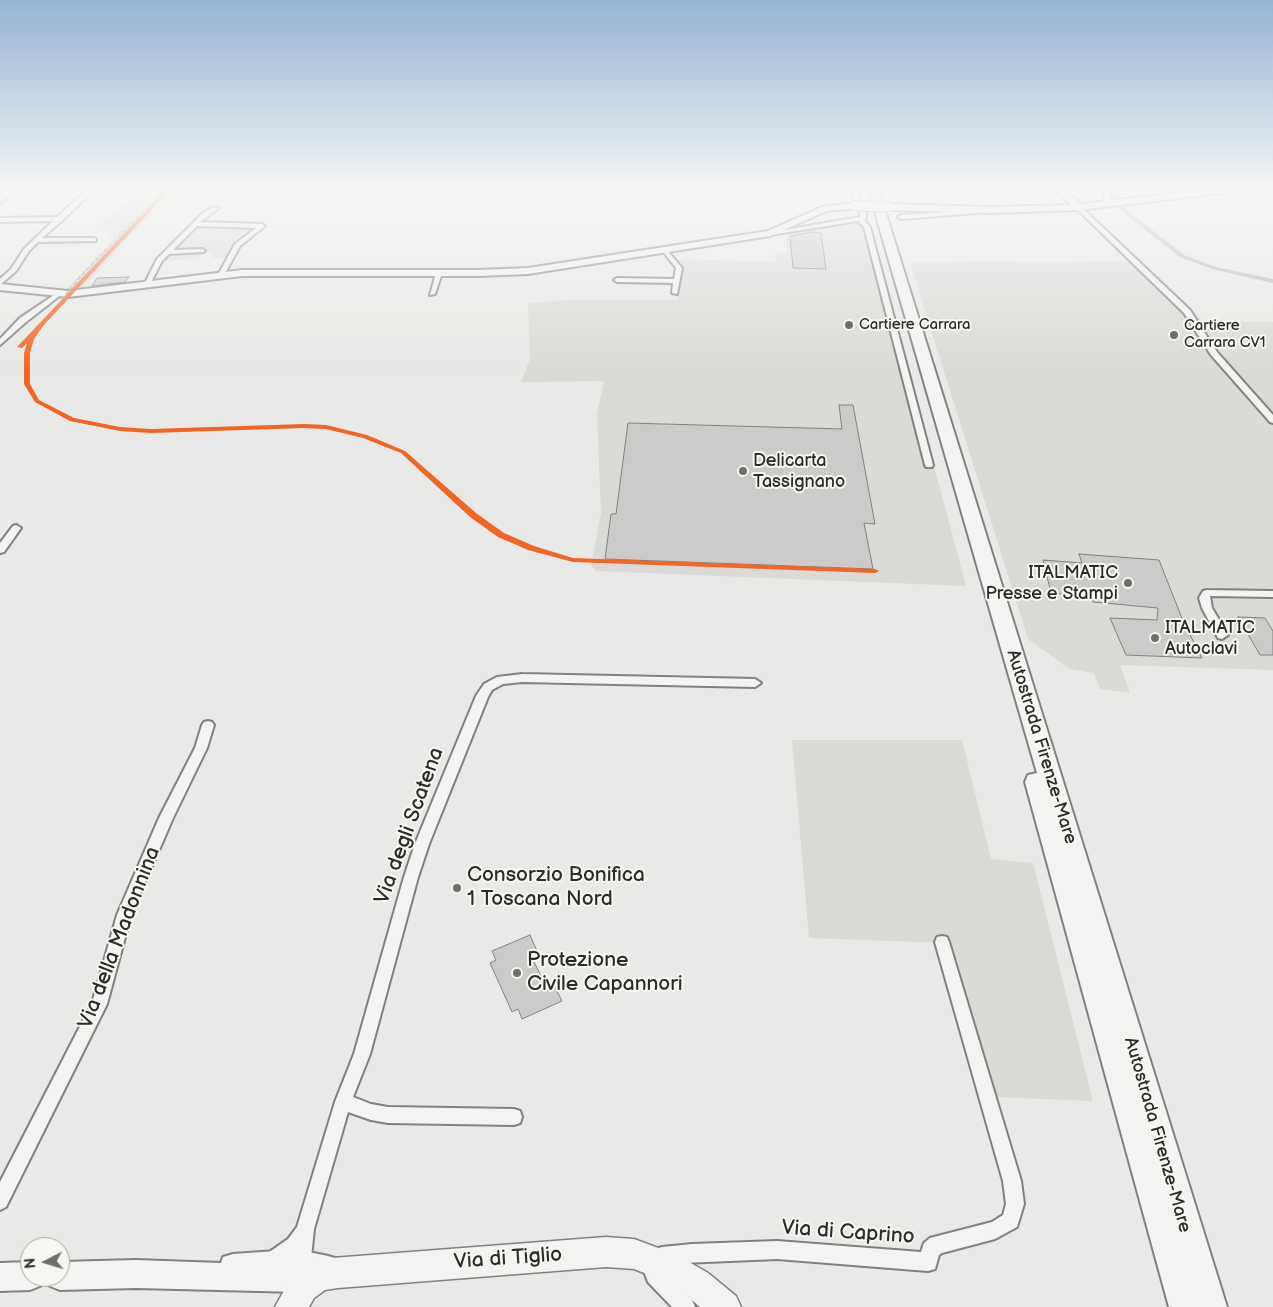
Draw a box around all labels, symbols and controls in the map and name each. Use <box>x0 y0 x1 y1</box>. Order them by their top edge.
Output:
place label: Cartiere Carrara <box>859 316 971 334</box>
place label: Cartiere Carrara CV1 <box>1184 317 1266 352</box>
marker: Cartiere Carrara <box>843 319 855 331</box>
marker: Cartiere Carrara CV1 <box>1168 329 1180 341</box>
place label: Delicarta Tassignano <box>753 450 845 492</box>
marker: Delicarta Tassignano <box>737 465 749 477</box>
place label: ITALMATIC Presse e Stampi <box>985 562 1118 604</box>
marker: ITALMATIC Presse e Stampi <box>1122 577 1134 589</box>
place label: ITALMATIC Autoclavi <box>1165 617 1255 660</box>
marker: ITALMATIC Autoclavi <box>1149 632 1161 644</box>
street label: Autostrada Firenze-Mare <box>1001 647 1081 847</box>
street label: Via degli Scatena <box>370 744 450 908</box>
street label: Via della Madonnina <box>74 843 166 1033</box>
place label: Consorzio Bonifica 1 Toscana Nord <box>467 863 645 913</box>
marker: Consorzio Bonifica 1 Toscana Nord <box>451 882 463 894</box>
place label: Protezione Civile Capannori <box>527 948 683 998</box>
marker: Protezione Civile Capannori <box>511 967 523 979</box>
street label: Autostrada Firenze-Mare <box>1119 1035 1195 1235</box>
street label: Via di Caprino <box>781 1216 915 1250</box>
north arrow <box>20 1237 70 1287</box>
street label: Via di Tiglio <box>453 1243 563 1275</box>
text: N <box>22 1257 39 1269</box>

